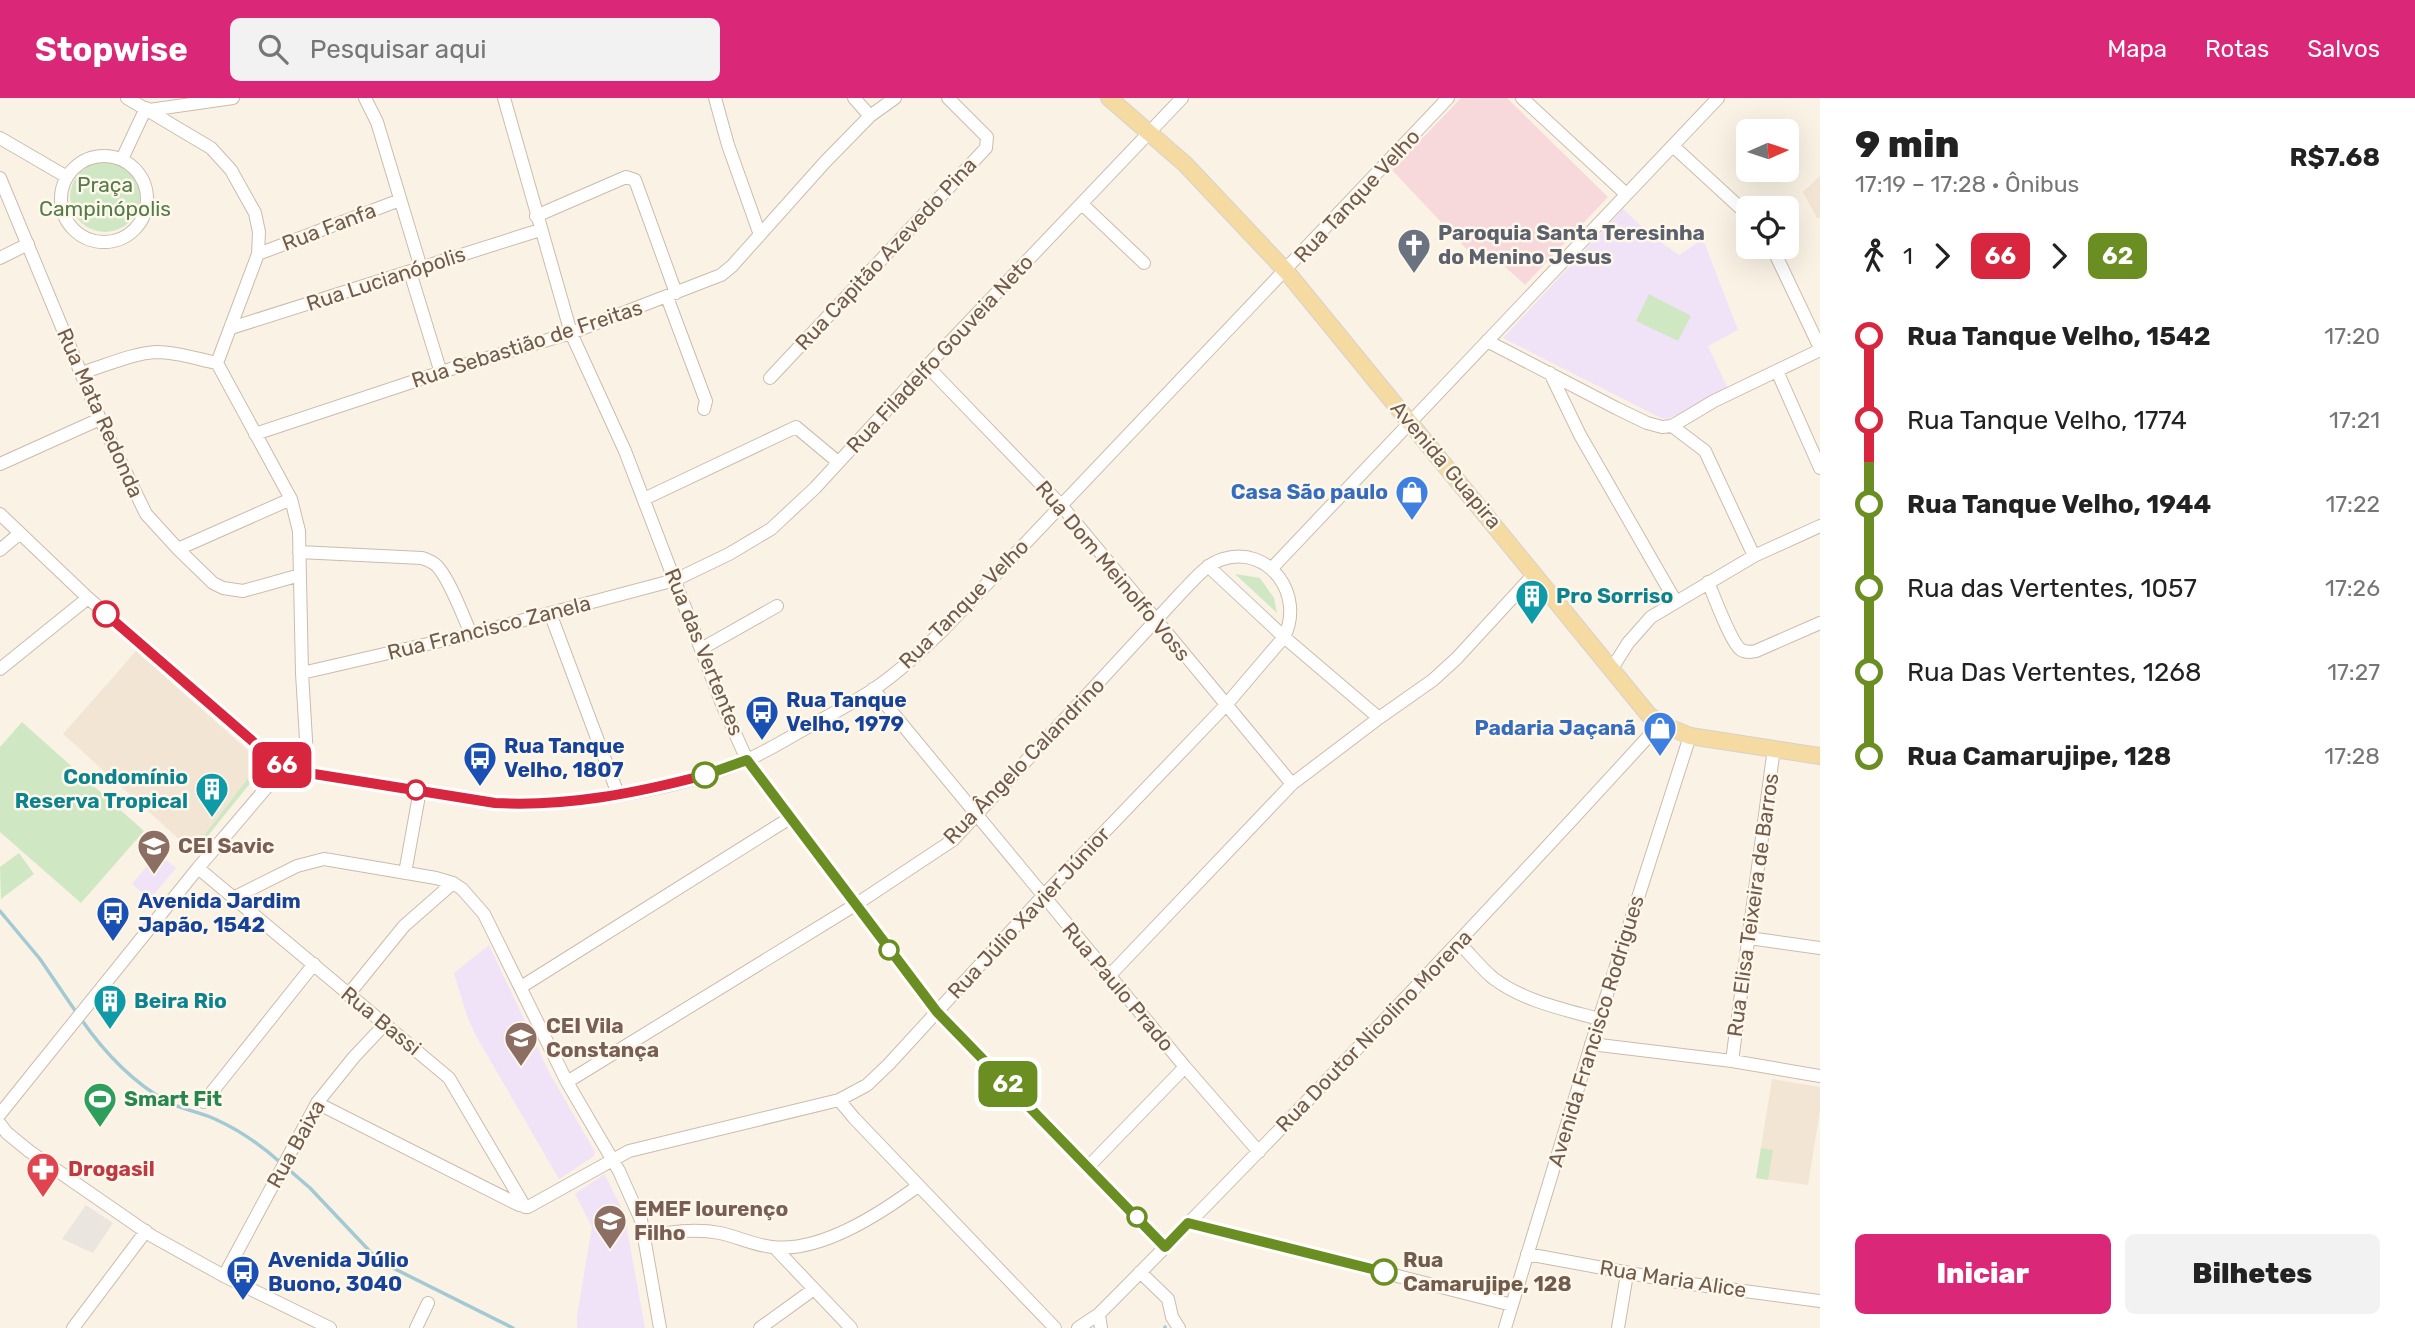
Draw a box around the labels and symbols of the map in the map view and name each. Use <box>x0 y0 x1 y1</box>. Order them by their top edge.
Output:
north arrow <box>1736 119 1799 182</box>
street label: Rua Tanque Velho <box>1288 124 1425 267</box>
street label: Rua Capitão Azevedo Pina <box>790 152 982 355</box>
park label: Praça Campinópolis <box>39 172 171 221</box>
street label: Rua Fanfa <box>278 197 379 256</box>
place label: Paroquia Santa Teresinha do Menino Jesus <box>1438 220 1705 269</box>
church icon: Paroquia Santa Teresinha do Menino Jesus <box>1395 226 1433 275</box>
street label: Rua Lucianópolis <box>303 241 469 316</box>
street label: Rua Filadelfo Gouveia Neto <box>841 249 1038 458</box>
street label: Rua Sebastião de Freitas <box>408 294 645 393</box>
street label: Rua Mata Redonda <box>52 324 149 501</box>
street label: Avenida Guapira <box>1386 396 1507 534</box>
shop icon: Casa São paulo <box>1393 473 1431 522</box>
street label: Rua Dom Meinolfo Voss <box>1031 475 1196 666</box>
place label: Casa São paulo <box>1231 479 1388 504</box>
street label: Rua Tanque Velho <box>894 534 1034 674</box>
street label: Rua das Vertentes <box>660 565 749 739</box>
building icon: Pro Sorriso <box>1513 577 1551 626</box>
place label: Pro Sorriso <box>1556 583 1673 608</box>
street label: Rua Francisco Zanela <box>385 590 593 665</box>
unlabelled marker <box>93 601 119 627</box>
street label: Rua Ângelo Calandrino <box>938 672 1110 849</box>
place label: Rua Tanque Velho, 1979 <box>786 687 907 736</box>
bus stop icon: Rua Tanque Velho, 1979 <box>743 693 781 742</box>
shop icon: Padaria Jaçanã <box>1641 709 1679 758</box>
place label: Padaria Jaçanã <box>1474 715 1636 740</box>
place label: Rua Tanque Velho, 1807 <box>504 733 625 782</box>
bus stop icon: Rua Tanque Velho, 1807 <box>461 739 499 788</box>
line badge: 66 <box>250 742 314 788</box>
unlabelled marker <box>692 762 718 788</box>
place label: Condomínio Reserva Tropical <box>15 764 188 813</box>
building icon: Condomínio Reserva Tropical <box>193 770 231 819</box>
street label: Rua Elisa Teixeira de Barros <box>1722 772 1783 1038</box>
unlabelled marker <box>406 780 426 800</box>
street label: Rua Júlio Xavier Júnior <box>942 822 1115 1004</box>
school or university icon: CEI Savic <box>135 827 173 876</box>
place label: CEI Savic <box>178 833 274 858</box>
place label: Avenida Jardim Japão, 1542 <box>138 888 301 937</box>
street label: Avenida Francisco Rodrigues <box>1542 892 1649 1170</box>
bus stop icon: Avenida Jardim Japão, 1542 <box>94 894 132 943</box>
street label: Rua Paulo Prado <box>1057 917 1180 1056</box>
street label: Rua Doutor Nicolino Morena <box>1270 924 1477 1137</box>
unlabelled marker <box>879 940 899 960</box>
street label: Rua Bassi <box>336 981 426 1060</box>
building icon: Beira Rio <box>91 982 129 1031</box>
place label: Beira Rio <box>134 988 227 1013</box>
place label: CEI Vila Constança <box>546 1013 659 1062</box>
school or university icon: CEI Vila Constança <box>502 1019 540 1068</box>
line badge: 62 <box>976 1061 1040 1107</box>
sports icon: Smart Fit <box>81 1080 119 1129</box>
place label: Smart Fit <box>124 1086 222 1111</box>
street label: Rua Baixa <box>261 1095 330 1192</box>
pharmacy icon: Drogasil <box>24 1150 62 1199</box>
place label: Drogasil <box>68 1156 155 1181</box>
place label: EMEF lourenço Filho <box>634 1196 788 1245</box>
school or university icon: EMEF lourenço Filho <box>591 1202 629 1251</box>
unlabelled marker <box>1127 1207 1147 1227</box>
place label: Avenida Júlio Buono, 3040 <box>268 1247 409 1296</box>
place label: Rua Camarujipe, 128 <box>1403 1247 1572 1296</box>
bus stop icon: Avenida Júlio Buono, 3040 <box>224 1253 262 1302</box>
street label: Rua Maria Alice <box>1598 1255 1748 1302</box>
marker: Rua Camarujipe, 128 <box>1371 1259 1397 1285</box>

